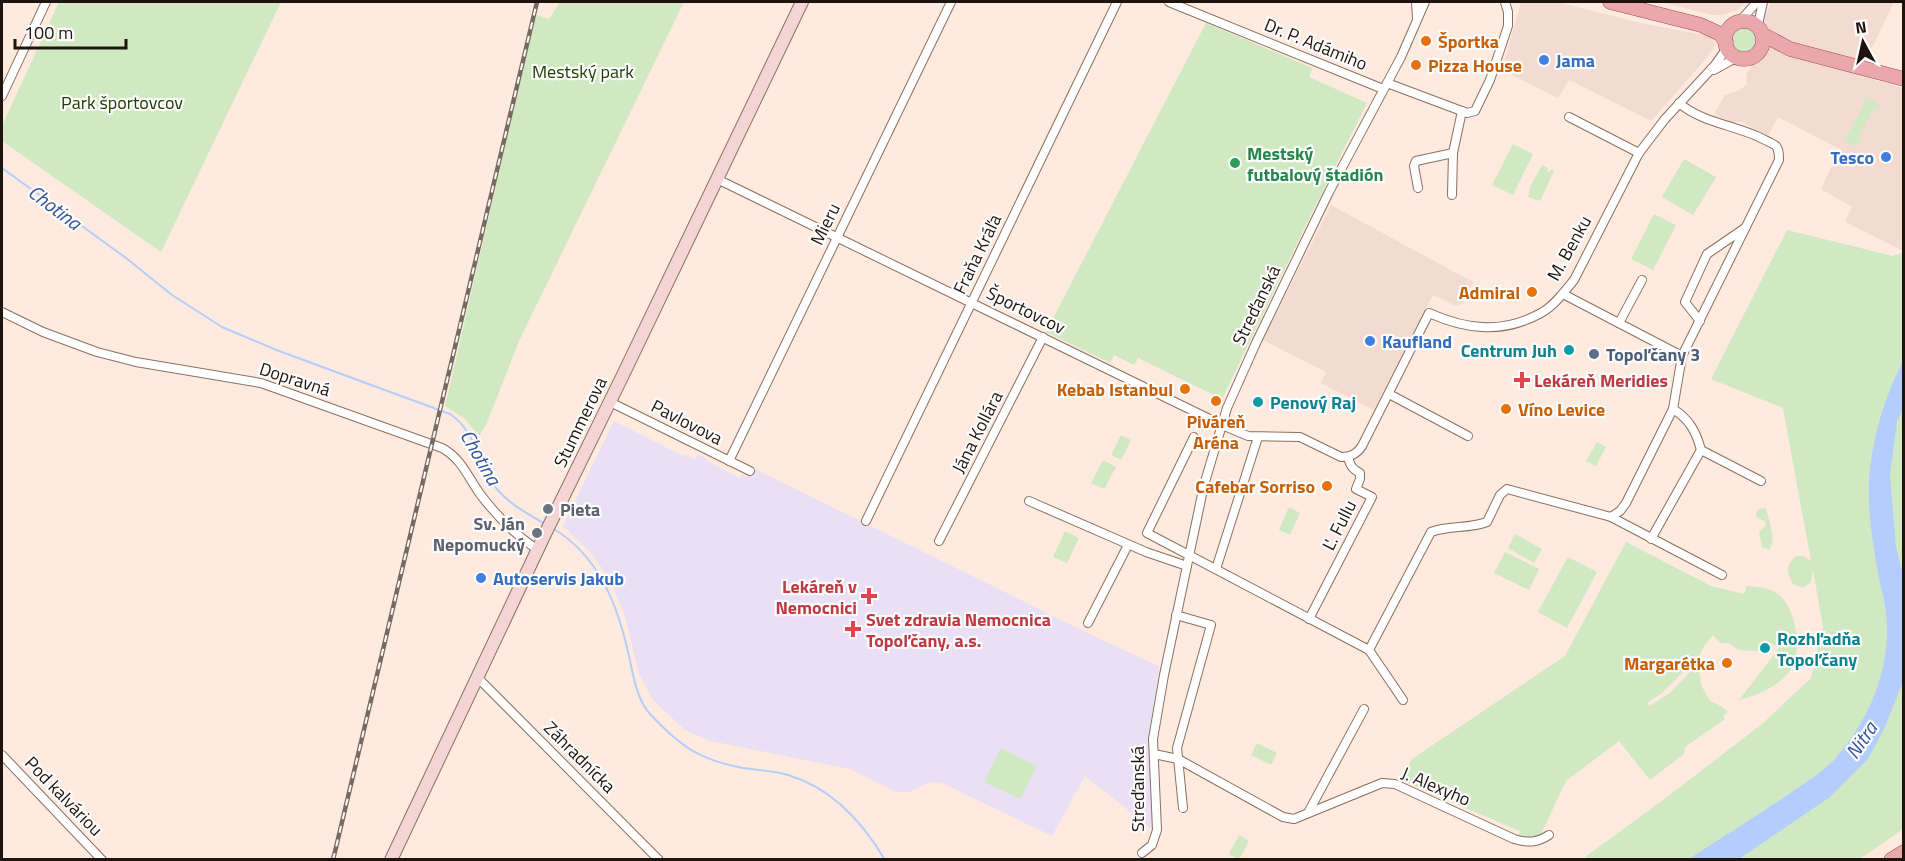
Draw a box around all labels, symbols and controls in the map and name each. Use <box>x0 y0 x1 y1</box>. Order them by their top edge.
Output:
street label: Dr. P. Adámiho <box>1260 11 1372 77</box>
scale bar <box>15 12 126 50</box>
north arrow <box>1833 12 1893 72</box>
text: N <box>1854 14 1868 40</box>
text: 100 m <box>24 19 73 46</box>
place label: Športka <box>1438 28 1499 55</box>
marker: Športka <box>1419 34 1433 48</box>
place label: Jama <box>1556 47 1595 74</box>
place label: Pizza House <box>1428 52 1522 79</box>
marker: Jama <box>1537 53 1551 67</box>
park label: Mestský park <box>532 58 634 85</box>
marker: Pizza House <box>1409 58 1423 72</box>
park label: Park športovcov <box>61 89 183 116</box>
place label: Mestský futbalový štadión <box>1247 140 1383 188</box>
place label: Tesco <box>1831 144 1874 171</box>
marker: Tesco <box>1879 150 1893 164</box>
marker: Mestský futbalový štadión <box>1228 156 1242 170</box>
water label: Chotina <box>22 176 89 238</box>
street label: Mieru <box>803 198 847 250</box>
street label: Fraňa Kráľa <box>946 209 1008 299</box>
street label: M. Benku <box>1540 210 1598 286</box>
street label: Streďanská <box>1225 260 1287 350</box>
street label: Športovcov <box>982 279 1070 341</box>
place label: Admiral <box>1459 279 1520 306</box>
marker: Admiral <box>1525 285 1539 299</box>
place label: Kaufland <box>1382 328 1452 355</box>
marker: Kaufland <box>1363 334 1377 348</box>
place label: Centrum Juh <box>1461 337 1557 364</box>
place label: Topoľčany 3 <box>1606 341 1700 368</box>
marker: Centrum Juh <box>1562 343 1576 357</box>
marker: Topoľčany 3 <box>1587 347 1601 361</box>
street label: Dopravná <box>256 355 334 403</box>
place label: Lekáreň Meridies <box>1534 367 1668 394</box>
street label: Stummerova <box>546 372 614 472</box>
marker: Lekáreň Meridies <box>1515 373 1529 387</box>
place label: Kebab Istanbul <box>1057 376 1173 403</box>
marker: Kebab Istanbul <box>1178 382 1192 396</box>
street label: Jána Kollára <box>945 386 1009 478</box>
place label: Penový Raj <box>1270 389 1356 416</box>
street label: Pavlovova <box>647 392 727 452</box>
marker: Piváreň Aréna <box>1209 394 1223 408</box>
marker: Penový Raj <box>1251 395 1265 409</box>
place label: Víno Levice <box>1518 396 1605 423</box>
marker: Víno Levice <box>1499 402 1513 416</box>
place label: Piváreň Aréna <box>1186 408 1246 456</box>
water label: Chotina <box>453 423 510 492</box>
place label: Cafebar Sorriso <box>1195 473 1315 500</box>
marker: Cafebar Sorriso <box>1320 479 1334 493</box>
street label: Ľ. Fullu <box>1315 495 1363 555</box>
place label: Pieta <box>560 496 600 523</box>
marker: Pieta <box>541 502 555 516</box>
place label: Sv. Ján Nepomucký <box>433 510 525 558</box>
marker: Sv. Ján Nepomucký <box>530 526 544 540</box>
place label: Autoservis Jakub <box>493 565 624 592</box>
marker: Autoservis Jakub <box>474 571 488 585</box>
place label: Lekáreň v Nemocnici <box>775 573 857 621</box>
marker: Lekáreň v Nemocnici <box>862 589 876 603</box>
place label: Svet zdravia Nemocnica Topoľčany, a.s. <box>866 606 1051 654</box>
marker: Svet zdravia Nemocnica Topoľčany, a.s. <box>844 620 862 638</box>
place label: Rozhľadňa Topoľčany <box>1777 625 1861 673</box>
marker: Rozhľadňa Topoľčany <box>1758 641 1772 655</box>
place label: Margarétka <box>1624 650 1715 677</box>
marker: Margarétka <box>1720 656 1734 670</box>
water label: Nitra <box>1837 714 1885 765</box>
street label: Záhradnícka <box>538 715 622 799</box>
street label: Streďanská <box>1124 746 1151 832</box>
street label: Pod kalváriou <box>19 750 109 842</box>
street label: J. Alexyho <box>1397 759 1475 813</box>

